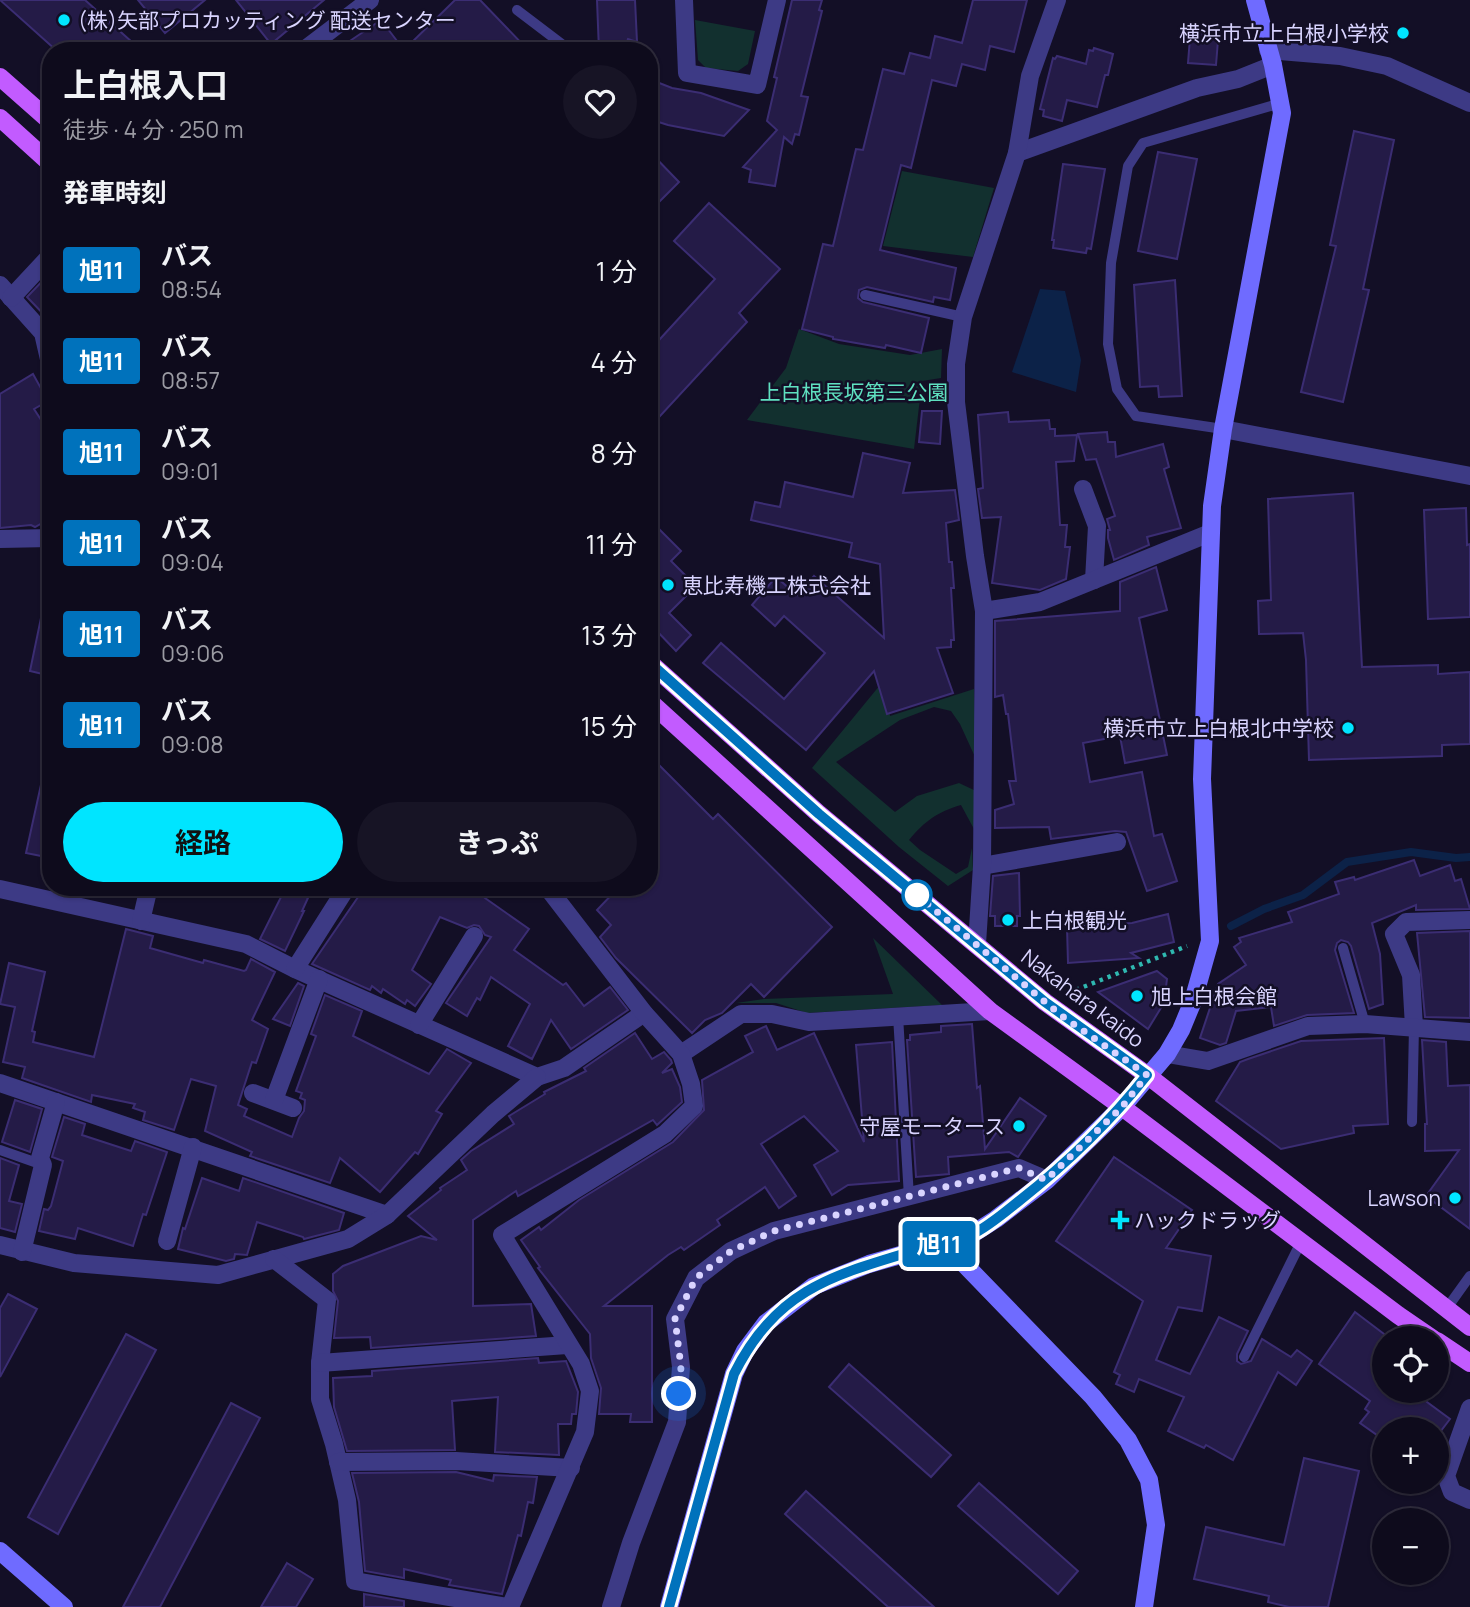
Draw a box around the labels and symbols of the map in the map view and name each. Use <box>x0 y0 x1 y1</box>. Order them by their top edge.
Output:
place label: (株)矢部プロカッティング 配送センター <box>78 6 456 34</box>
marker: (株)矢部プロカッティング 配送センター <box>56 12 72 28</box>
place label: 横浜市立上白根小学校 <box>1179 19 1389 47</box>
marker: 横浜市立上白根小学校 <box>1395 25 1411 41</box>
park label: 上白根長坂第三公園 <box>760 378 949 406</box>
place label: 恵比寿機工株式会社 <box>682 571 871 599</box>
marker: 恵比寿機工株式会社 <box>660 577 676 593</box>
place label: 横浜市立上白根北中学校 <box>1103 714 1334 742</box>
marker: 横浜市立上白根北中学校 <box>1340 720 1356 736</box>
unlabelled marker <box>902 880 932 910</box>
place label: 上白根観光 <box>1022 906 1127 934</box>
marker: 上白根観光 <box>1000 912 1016 928</box>
street label: Nakahara kaido <box>1016 943 1150 1053</box>
place label: 旭上白根会館 <box>1151 982 1277 1010</box>
marker: 旭上白根会館 <box>1129 988 1145 1004</box>
place label: 守屋モータース <box>859 1112 1005 1140</box>
marker: 守屋モータース <box>1011 1118 1027 1134</box>
place label: Lawson <box>1367 1184 1441 1212</box>
marker: Lawson <box>1447 1190 1463 1206</box>
place label: ハックドラッグ <box>1134 1206 1281 1234</box>
marker: ハックドラッグ <box>1112 1212 1128 1228</box>
line badge: 旭11 <box>899 1221 979 1267</box>
your location <box>661 1376 696 1411</box>

